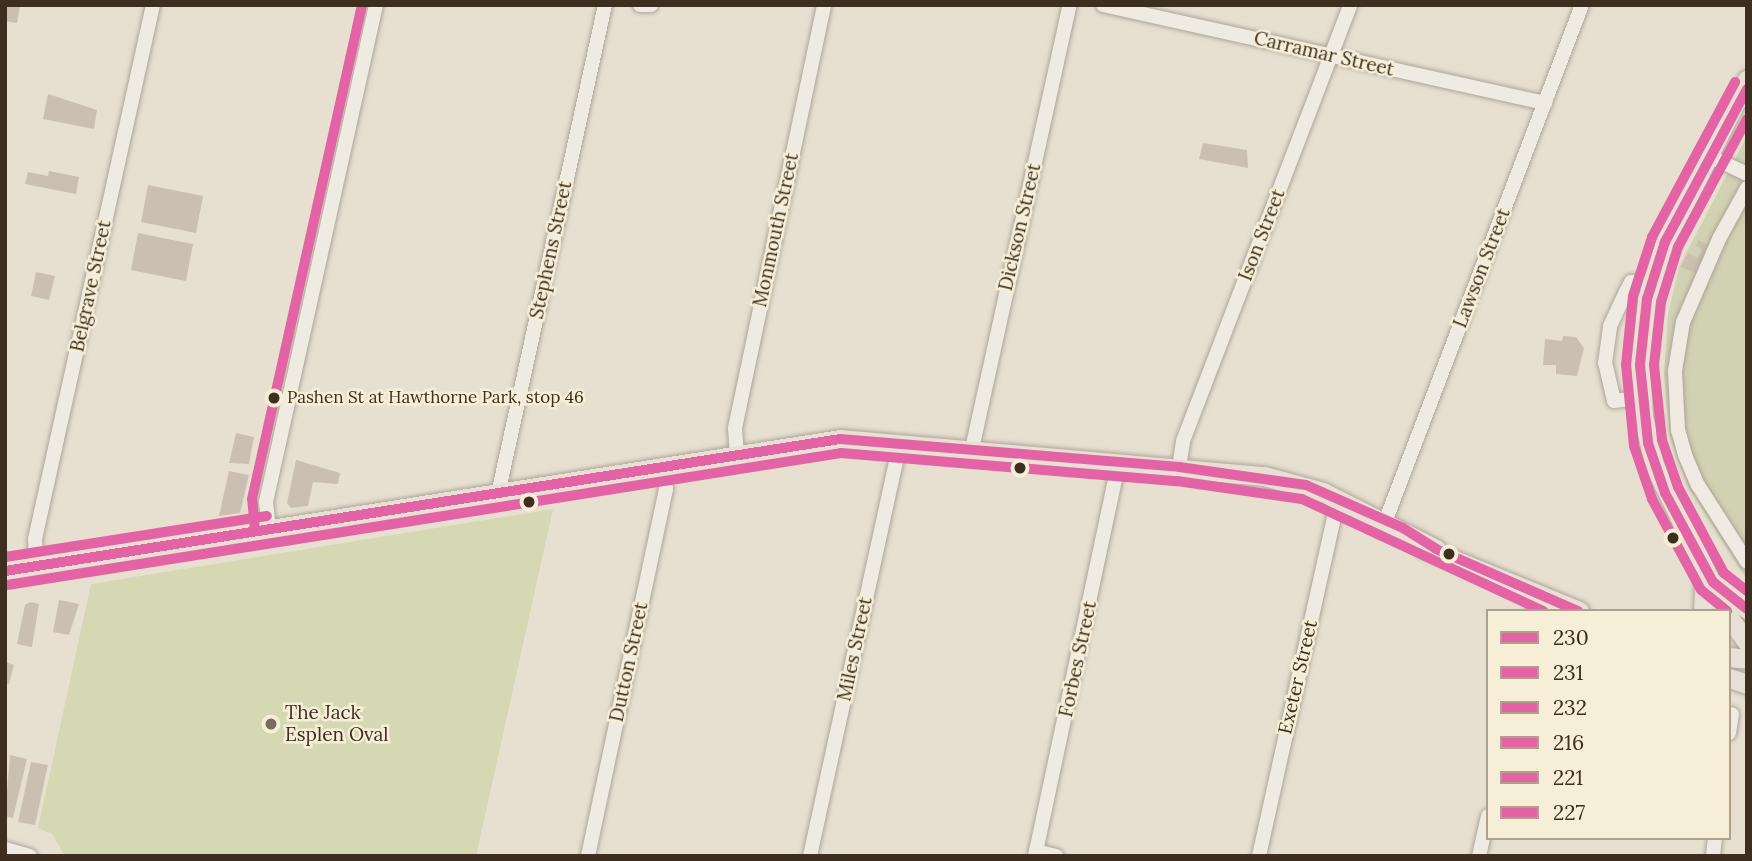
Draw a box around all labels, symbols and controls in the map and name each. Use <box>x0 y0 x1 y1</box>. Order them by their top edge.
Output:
street label: Carramar Street <box>1252 27 1396 81</box>
street label: Monmouth Street <box>749 151 803 309</box>
street label: Dickson Street <box>994 161 1046 293</box>
street label: Stephens Street <box>525 179 577 321</box>
street label: Ison Street <box>1234 186 1290 284</box>
street label: Lawson Street <box>1449 205 1515 331</box>
street label: Belgrave Street <box>66 218 116 354</box>
place label: Pashen St at Hawthorne Park, stop 46 <box>287 388 584 408</box>
marker: Pashen St at Hawthorne Park, stop 46 <box>267 391 281 405</box>
unlabelled marker <box>1013 461 1027 475</box>
unlabelled marker <box>522 495 536 509</box>
unlabelled marker <box>1666 531 1680 545</box>
unlabelled marker <box>1442 547 1456 561</box>
street label: Miles Street <box>833 595 877 703</box>
street label: Forbes Street <box>1055 599 1101 719</box>
street label: Dutton Street <box>605 600 653 724</box>
legend <box>1486 609 1731 840</box>
street label: Exeter Street <box>1274 618 1322 736</box>
text: 230 <box>1553 624 1589 651</box>
text: 231 <box>1553 659 1583 686</box>
text: 232 <box>1553 694 1587 721</box>
place label: The Jack Esplen Oval <box>285 702 388 746</box>
marker: The Jack Esplen Oval <box>263 716 279 732</box>
text: 216 <box>1553 729 1584 756</box>
text: 221 <box>1553 764 1583 791</box>
text: 227 <box>1553 799 1585 826</box>

